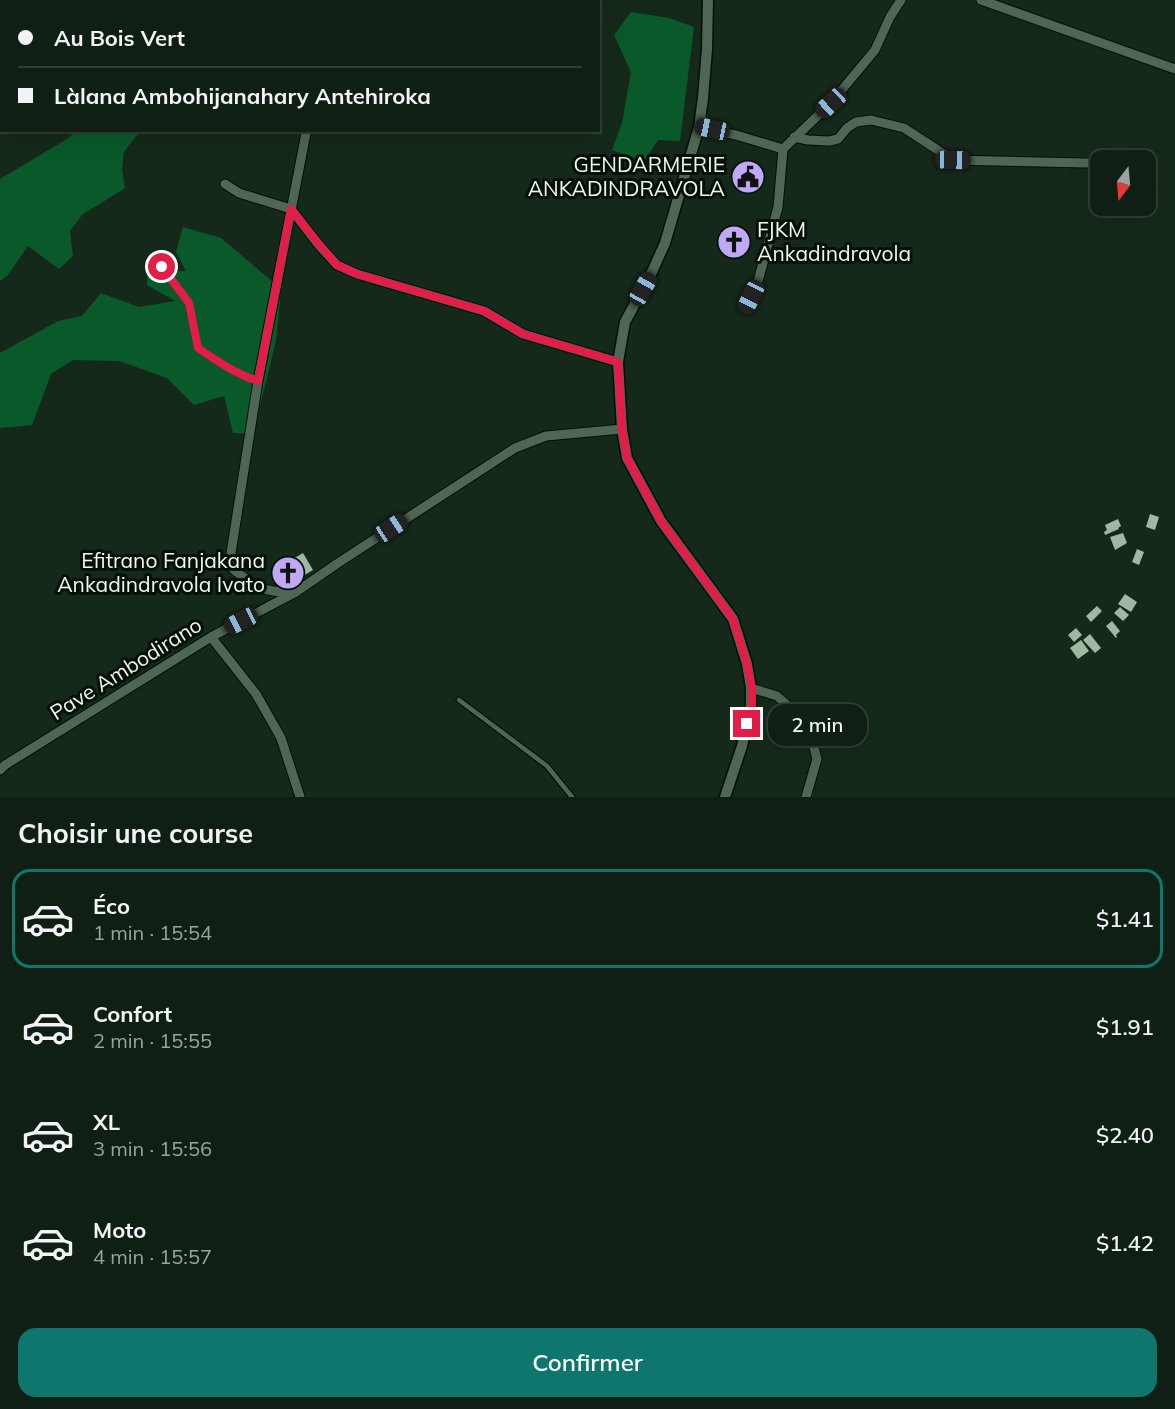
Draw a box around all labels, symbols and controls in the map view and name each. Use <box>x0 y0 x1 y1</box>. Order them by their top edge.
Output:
text: Au Bois Vert <box>54 24 185 52</box>
text: Làlana Ambohijanahary Antehiroka <box>54 82 431 110</box>
car <box>812 84 850 122</box>
car <box>693 116 731 142</box>
north arrow <box>1090 150 1156 216</box>
map controls <box>1090 150 1156 216</box>
place label: GENDARMERIE ANKADINDRAVOLA <box>528 151 726 201</box>
car <box>935 151 971 169</box>
public building icon: GENDARMERIE ANKADINDRAVOLA <box>730 159 766 195</box>
place label: FJKM Ankadindravola <box>757 216 911 266</box>
church icon: FJKM Ankadindravola <box>716 224 752 260</box>
route start <box>148 253 175 280</box>
car <box>626 269 660 309</box>
car <box>735 277 767 317</box>
car <box>371 511 411 545</box>
place label: Efitrano Fanjakana Ankadindravola Ivato <box>57 547 265 597</box>
church icon: Efitrano Fanjakana Ankadindravola Ivato <box>270 555 306 591</box>
car <box>221 605 261 637</box>
street label: Pave Ambodirano <box>45 611 206 725</box>
callout: 2 min <box>768 703 867 745</box>
route end <box>733 710 760 737</box>
text: 2 min <box>792 712 843 737</box>
text: Choisir une course <box>18 816 253 850</box>
icon: car <box>21 892 75 946</box>
text: Éco <box>93 892 130 920</box>
text: $1.41 <box>1096 905 1154 933</box>
text: 1 min · 15:54 <box>93 920 212 945</box>
icon: car <box>21 1000 75 1054</box>
text: Confort <box>93 1000 172 1028</box>
text: $1.91 <box>1096 1013 1154 1041</box>
text: 2 min · 15:55 <box>93 1028 212 1053</box>
icon: car <box>21 1108 75 1162</box>
text: XL <box>93 1108 120 1136</box>
text: $2.40 <box>1096 1121 1154 1149</box>
text: 3 min · 15:56 <box>93 1136 212 1161</box>
icon: car <box>21 1216 75 1270</box>
text: Moto <box>93 1216 146 1244</box>
text: $1.42 <box>1096 1229 1154 1257</box>
text: 4 min · 15:57 <box>93 1244 212 1269</box>
button: Confirmer <box>18 1328 1157 1397</box>

